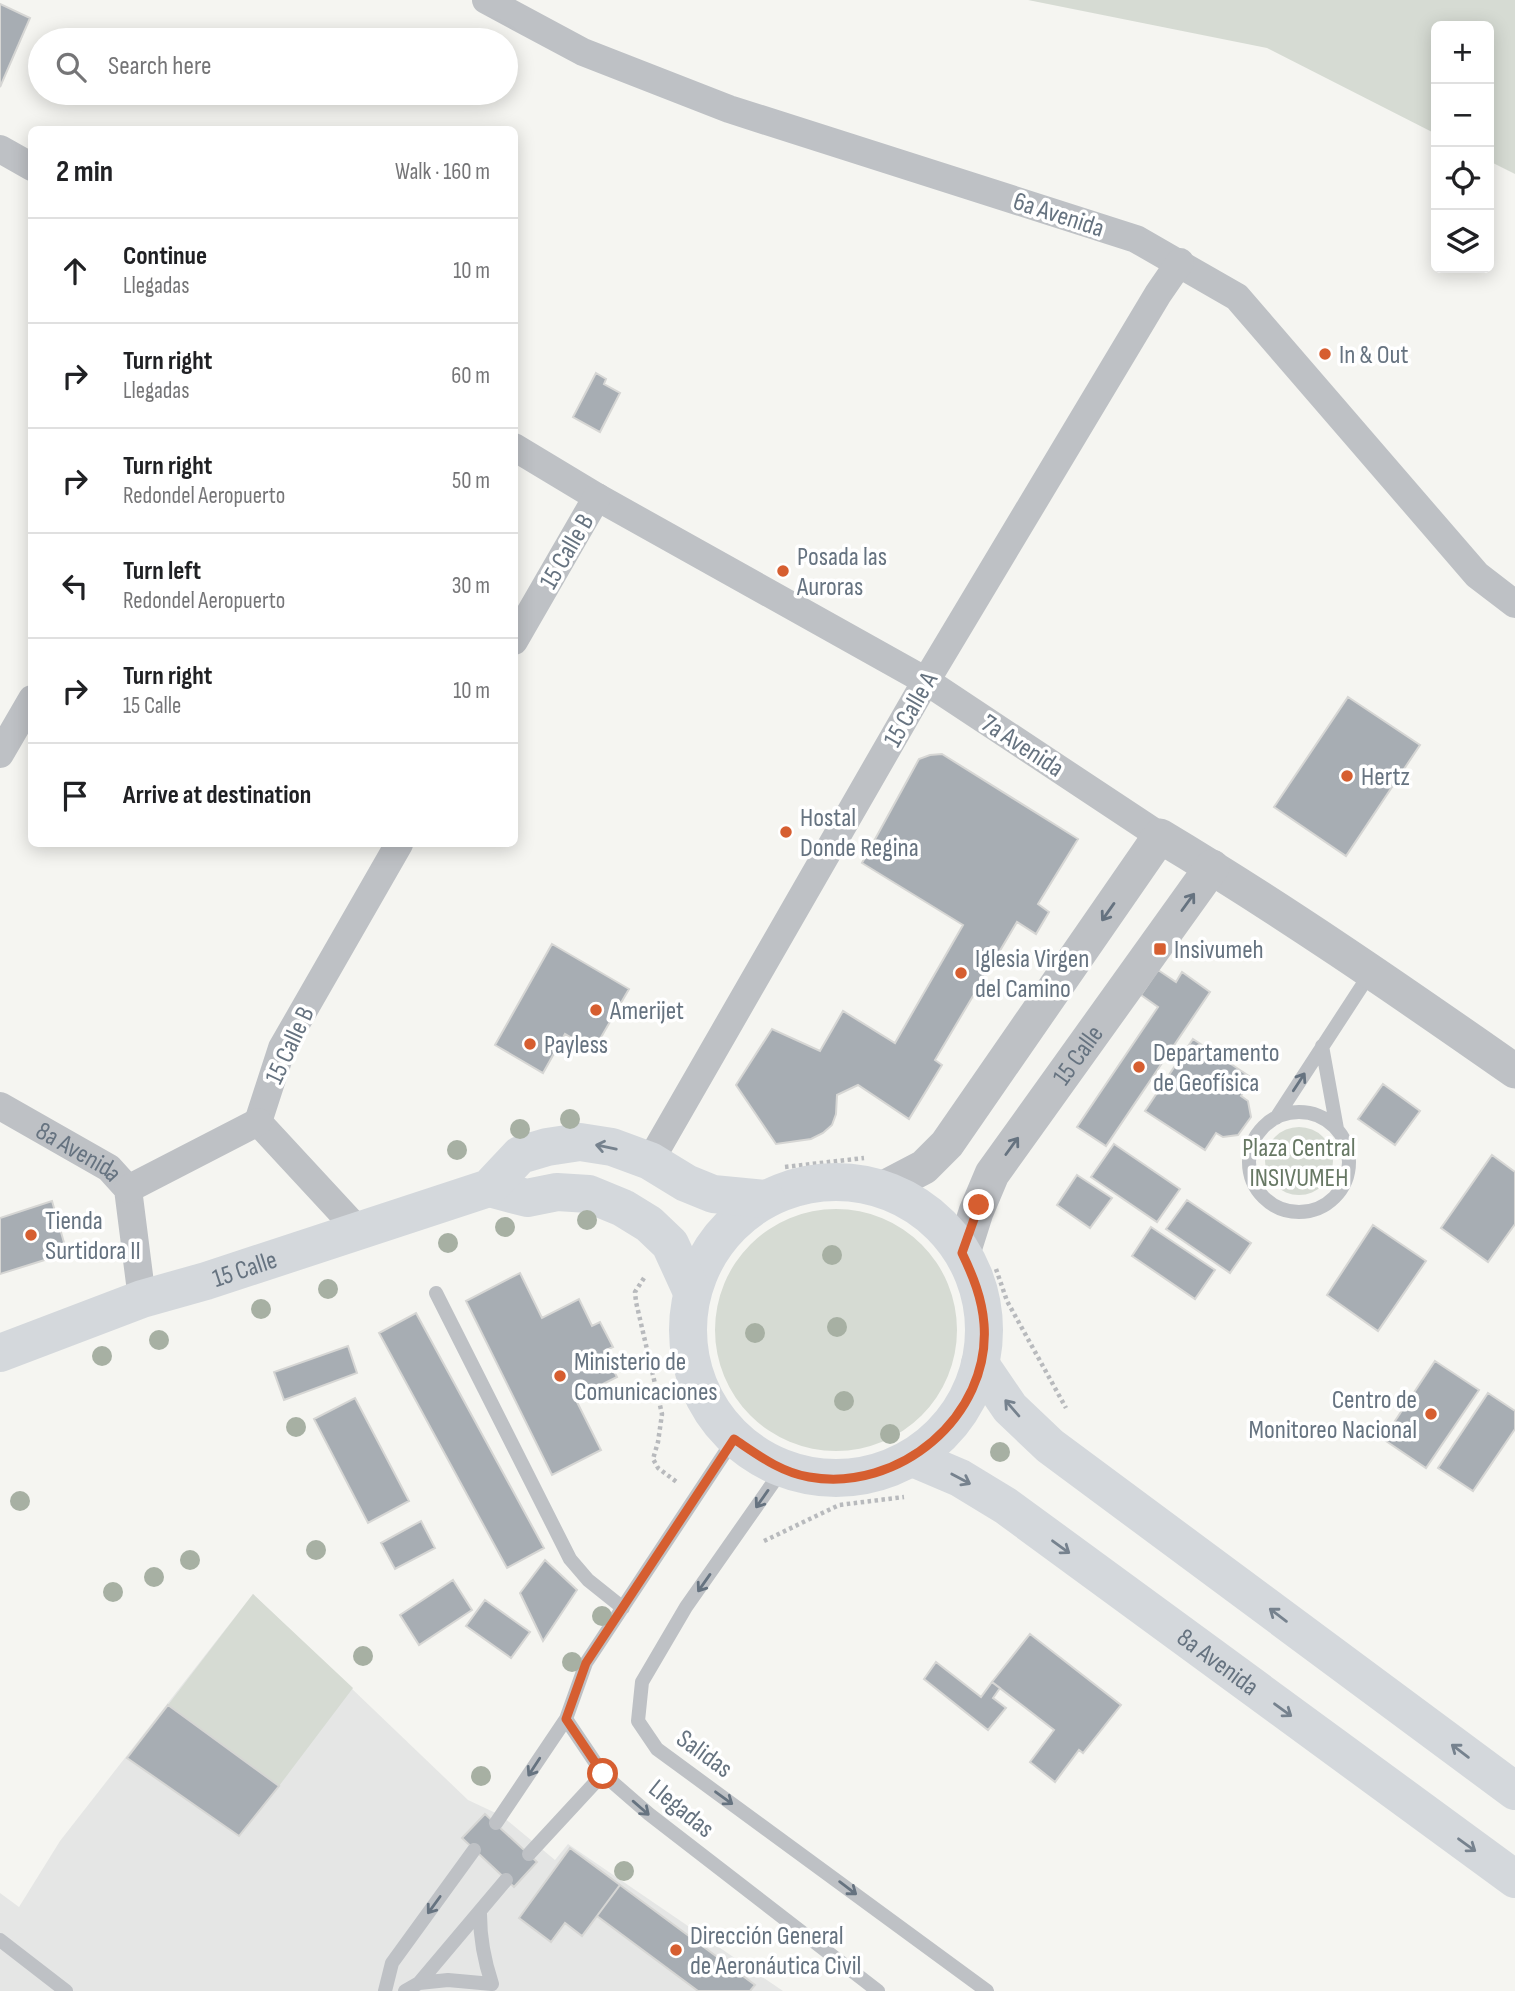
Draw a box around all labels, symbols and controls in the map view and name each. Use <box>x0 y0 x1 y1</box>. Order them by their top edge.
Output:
map controls <box>1431 21 1494 273</box>
button: + <box>1431 21 1494 84</box>
search box <box>28 28 518 105</box>
icon: search <box>52 48 90 86</box>
text: Search here <box>108 51 211 82</box>
button: − <box>1431 84 1494 147</box>
button: locate <box>1431 147 1494 210</box>
text: 2 min <box>56 154 113 190</box>
text: Walk · 160 m <box>395 158 490 186</box>
street label: 6a Avenida <box>1009 186 1108 245</box>
button: layers <box>1431 210 1494 273</box>
text: Continue <box>123 241 207 272</box>
icon: ahead <box>56 252 94 290</box>
text: 10 m <box>453 257 490 285</box>
text: Llegadas <box>123 272 189 300</box>
place label: In & Out <box>1339 340 1408 371</box>
text: Turn right <box>123 346 212 377</box>
marker: In & Out <box>1317 346 1333 362</box>
icon: right <box>56 357 94 395</box>
text: 60 m <box>451 362 490 390</box>
text: Llegadas <box>123 377 189 405</box>
text: Turn right <box>123 451 212 482</box>
icon: right <box>56 462 94 500</box>
text: 50 m <box>452 467 490 495</box>
text: Redondel Aeropuerto <box>123 482 285 510</box>
street label: 15 Calle B <box>533 509 601 595</box>
place label: Posada las Auroras <box>796 542 887 603</box>
text: Turn left <box>123 556 201 587</box>
marker: Posada las Auroras <box>775 563 791 579</box>
icon: left <box>56 567 94 605</box>
text: 30 m <box>452 572 490 600</box>
text: Redondel Aeropuerto <box>123 587 285 615</box>
text: Turn right <box>123 661 212 692</box>
street label: 15 Calle A <box>878 666 945 753</box>
icon: right <box>56 672 94 710</box>
text: 10 m <box>453 677 490 705</box>
text: 15 Calle <box>123 692 181 720</box>
street label: 7a Avenida <box>975 708 1069 784</box>
place label: Hertz <box>1361 762 1410 793</box>
marker: Hertz <box>1339 768 1355 784</box>
icon: arrive <box>56 777 94 815</box>
text: Arrive at destination <box>123 780 311 811</box>
place label: Hostal Donde Regina <box>800 803 919 864</box>
marker: Hostal Donde Regina <box>778 824 794 840</box>
one-way arrow <box>1180 893 1195 912</box>
one-way arrow <box>1101 902 1115 921</box>
place label: Insivumeh <box>1174 935 1264 966</box>
marker: Insivumeh <box>1152 941 1168 957</box>
place label: Iglesia Virgen del Camino <box>975 944 1089 1005</box>
marker: Iglesia Virgen del Camino <box>953 965 969 981</box>
place label: Amerijet <box>609 996 684 1027</box>
street label: 15 Calle B <box>259 1002 322 1089</box>
marker: Amerijet <box>588 1002 604 1018</box>
street label: 15 Calle <box>1047 1020 1111 1091</box>
place label: Payless <box>544 1030 608 1061</box>
marker: Payless <box>522 1036 538 1052</box>
place label: Departamento de Geofísica <box>1153 1038 1280 1099</box>
marker: Departamento de Geofísica <box>1131 1059 1147 1075</box>
one-way arrow <box>1292 1073 1307 1092</box>
street label: 8a Avenida <box>30 1116 128 1189</box>
park label: Plaza Central INSIVUMEH <box>1242 1133 1356 1194</box>
one-way arrow <box>1005 1137 1019 1156</box>
one-way arrow <box>595 1139 618 1153</box>
route end <box>963 1189 994 1220</box>
place label: Tienda Surtidora II <box>45 1206 141 1267</box>
marker: Tienda Surtidora II <box>23 1227 39 1243</box>
street label: 15 Calle <box>209 1245 281 1295</box>
place label: Ministerio de Comunicaciones <box>574 1347 718 1408</box>
marker: Ministerio de Comunicaciones <box>552 1368 568 1384</box>
place label: Centro de Monitoreo Nacional <box>1249 1385 1417 1446</box>
one-way arrow <box>1004 1399 1020 1417</box>
marker: Centro de Monitoreo Nacional <box>1423 1406 1439 1422</box>
one-way arrow <box>950 1473 970 1487</box>
one-way arrow <box>755 1488 769 1508</box>
one-way arrow <box>1051 1539 1069 1554</box>
one-way arrow <box>697 1573 711 1592</box>
one-way arrow <box>1269 1607 1288 1622</box>
street label: 8a Avenida <box>1170 1623 1264 1703</box>
one-way arrow <box>1273 1703 1292 1718</box>
street label: Salidas <box>670 1724 738 1785</box>
one-way arrow <box>1451 1743 1470 1758</box>
one-way arrow <box>527 1757 542 1776</box>
route start <box>587 1758 618 1789</box>
street label: Llegadas <box>642 1773 720 1845</box>
one-way arrow <box>715 1790 734 1805</box>
one-way arrow <box>632 1800 650 1816</box>
one-way arrow <box>1457 1837 1476 1852</box>
one-way arrow <box>838 1881 857 1895</box>
one-way arrow <box>427 1895 441 1914</box>
place label: Dirección General de Aeronáutica Civil <box>690 1921 861 1982</box>
marker: Dirección General de Aeronáutica Civil <box>668 1942 684 1958</box>

